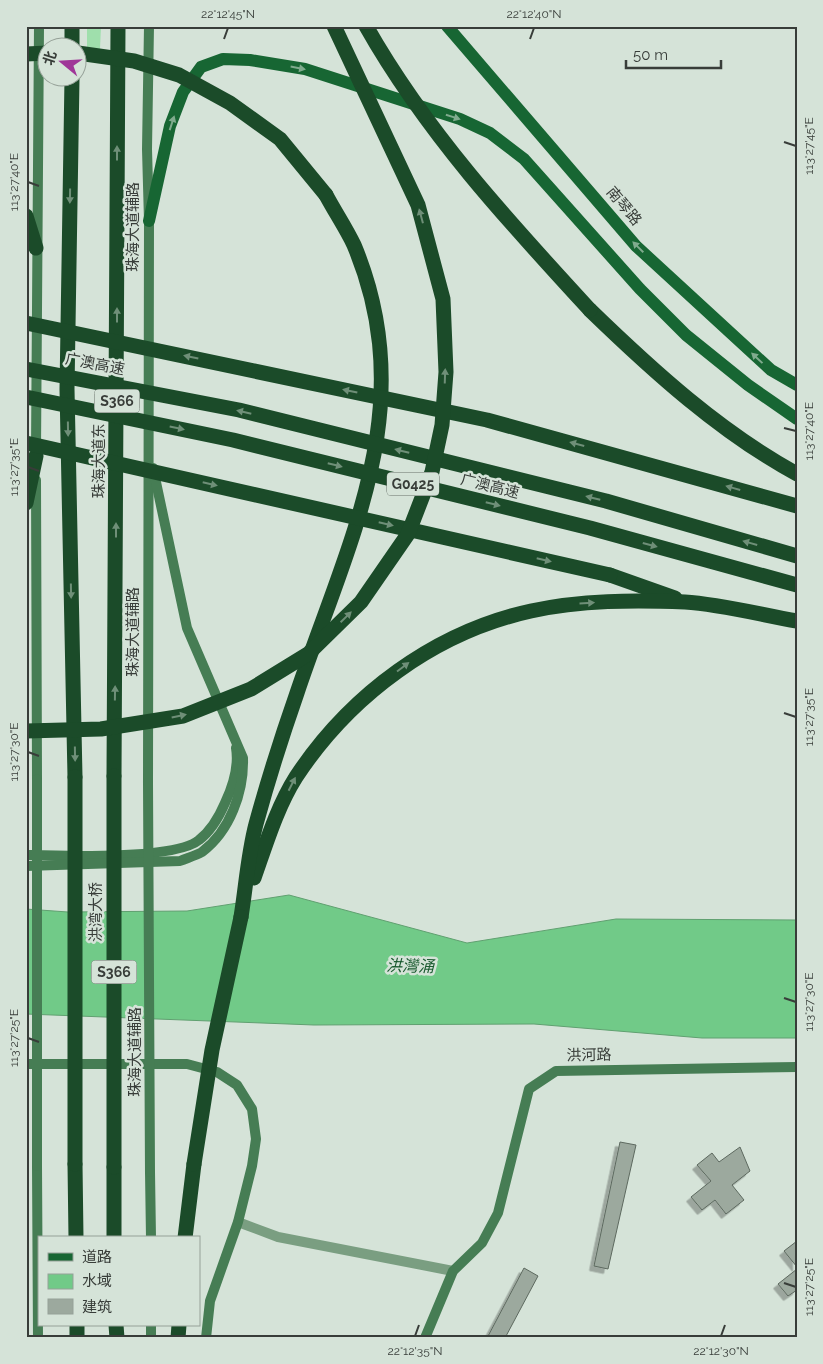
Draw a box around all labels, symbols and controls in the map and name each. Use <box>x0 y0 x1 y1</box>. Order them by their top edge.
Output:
text: 22°12'45"N <box>201 7 255 21</box>
text: 22°12'40"N <box>507 7 561 21</box>
north arrow <box>38 38 88 88</box>
scale bar <box>626 38 720 70</box>
text: 50 m <box>633 46 668 64</box>
text: 北 <box>40 49 59 67</box>
one-way arrow <box>290 65 306 73</box>
one-way arrow <box>445 114 460 121</box>
one-way arrow <box>168 115 176 130</box>
text: 113°27'45"E <box>802 117 816 175</box>
one-way arrow <box>113 144 121 160</box>
text: 113°27'40"E <box>7 153 21 211</box>
street label: 珠海大道辅路 <box>124 182 142 272</box>
street label: 南琴路 <box>603 183 645 229</box>
one-way arrow <box>66 188 74 204</box>
one-way arrow <box>417 209 425 224</box>
one-way arrow <box>632 241 644 253</box>
one-way arrow <box>113 307 121 323</box>
street label: 广澳高速 <box>64 349 126 379</box>
one-way arrow <box>751 352 763 364</box>
one-way arrow <box>184 353 199 361</box>
one-way arrow <box>441 368 449 384</box>
one-way arrow <box>342 386 358 394</box>
road number: S366 <box>94 390 140 412</box>
text: 113°27'40"E <box>802 402 816 460</box>
one-way arrow <box>237 408 252 416</box>
one-way arrow <box>64 421 72 437</box>
street label: 珠海大道东 <box>90 423 108 499</box>
one-way arrow <box>169 424 184 432</box>
text: 113°27'35"E <box>7 438 21 496</box>
one-way arrow <box>569 440 584 448</box>
one-way arrow <box>394 447 409 455</box>
one-way arrow <box>328 461 343 469</box>
street label: 广澳高速 <box>459 470 521 502</box>
road number: G0425 <box>387 472 439 496</box>
one-way arrow <box>203 480 218 488</box>
one-way arrow <box>725 483 740 491</box>
one-way arrow <box>586 494 601 502</box>
one-way arrow <box>485 500 500 508</box>
one-way arrow <box>378 520 393 528</box>
one-way arrow <box>112 522 120 538</box>
one-way arrow <box>742 538 757 546</box>
one-way arrow <box>642 541 658 549</box>
one-way arrow <box>537 556 552 564</box>
one-way arrow <box>67 583 75 599</box>
street label: 珠海大道辅路 <box>124 587 142 677</box>
one-way arrow <box>579 599 595 607</box>
one-way arrow <box>340 611 352 623</box>
one-way arrow <box>396 662 409 673</box>
one-way arrow <box>111 684 119 700</box>
text: 113°27'35"E <box>802 688 816 746</box>
one-way arrow <box>171 712 187 720</box>
text: 113°27'30"E <box>7 722 21 782</box>
one-way arrow <box>71 746 79 762</box>
one-way arrow <box>289 777 297 791</box>
street label: 洪湾大桥 <box>87 882 105 942</box>
water label: 洪灣涌 <box>386 956 436 976</box>
road number: S366 <box>92 960 136 984</box>
text: 113°27'30"E <box>802 972 816 1032</box>
street label: 珠海大道辅路 <box>126 1007 144 1097</box>
text: 113°27'25"E <box>7 1009 21 1067</box>
street label: 洪河路 <box>566 1046 612 1064</box>
legend <box>38 1236 200 1326</box>
text: 道路 <box>82 1248 112 1266</box>
text: 113°27'25"E <box>802 1258 816 1316</box>
text: 水域 <box>82 1272 112 1290</box>
text: 建筑 <box>82 1298 112 1316</box>
text: 22°12'35"N <box>388 1344 442 1358</box>
text: 22°12'30"N <box>693 1344 749 1358</box>

